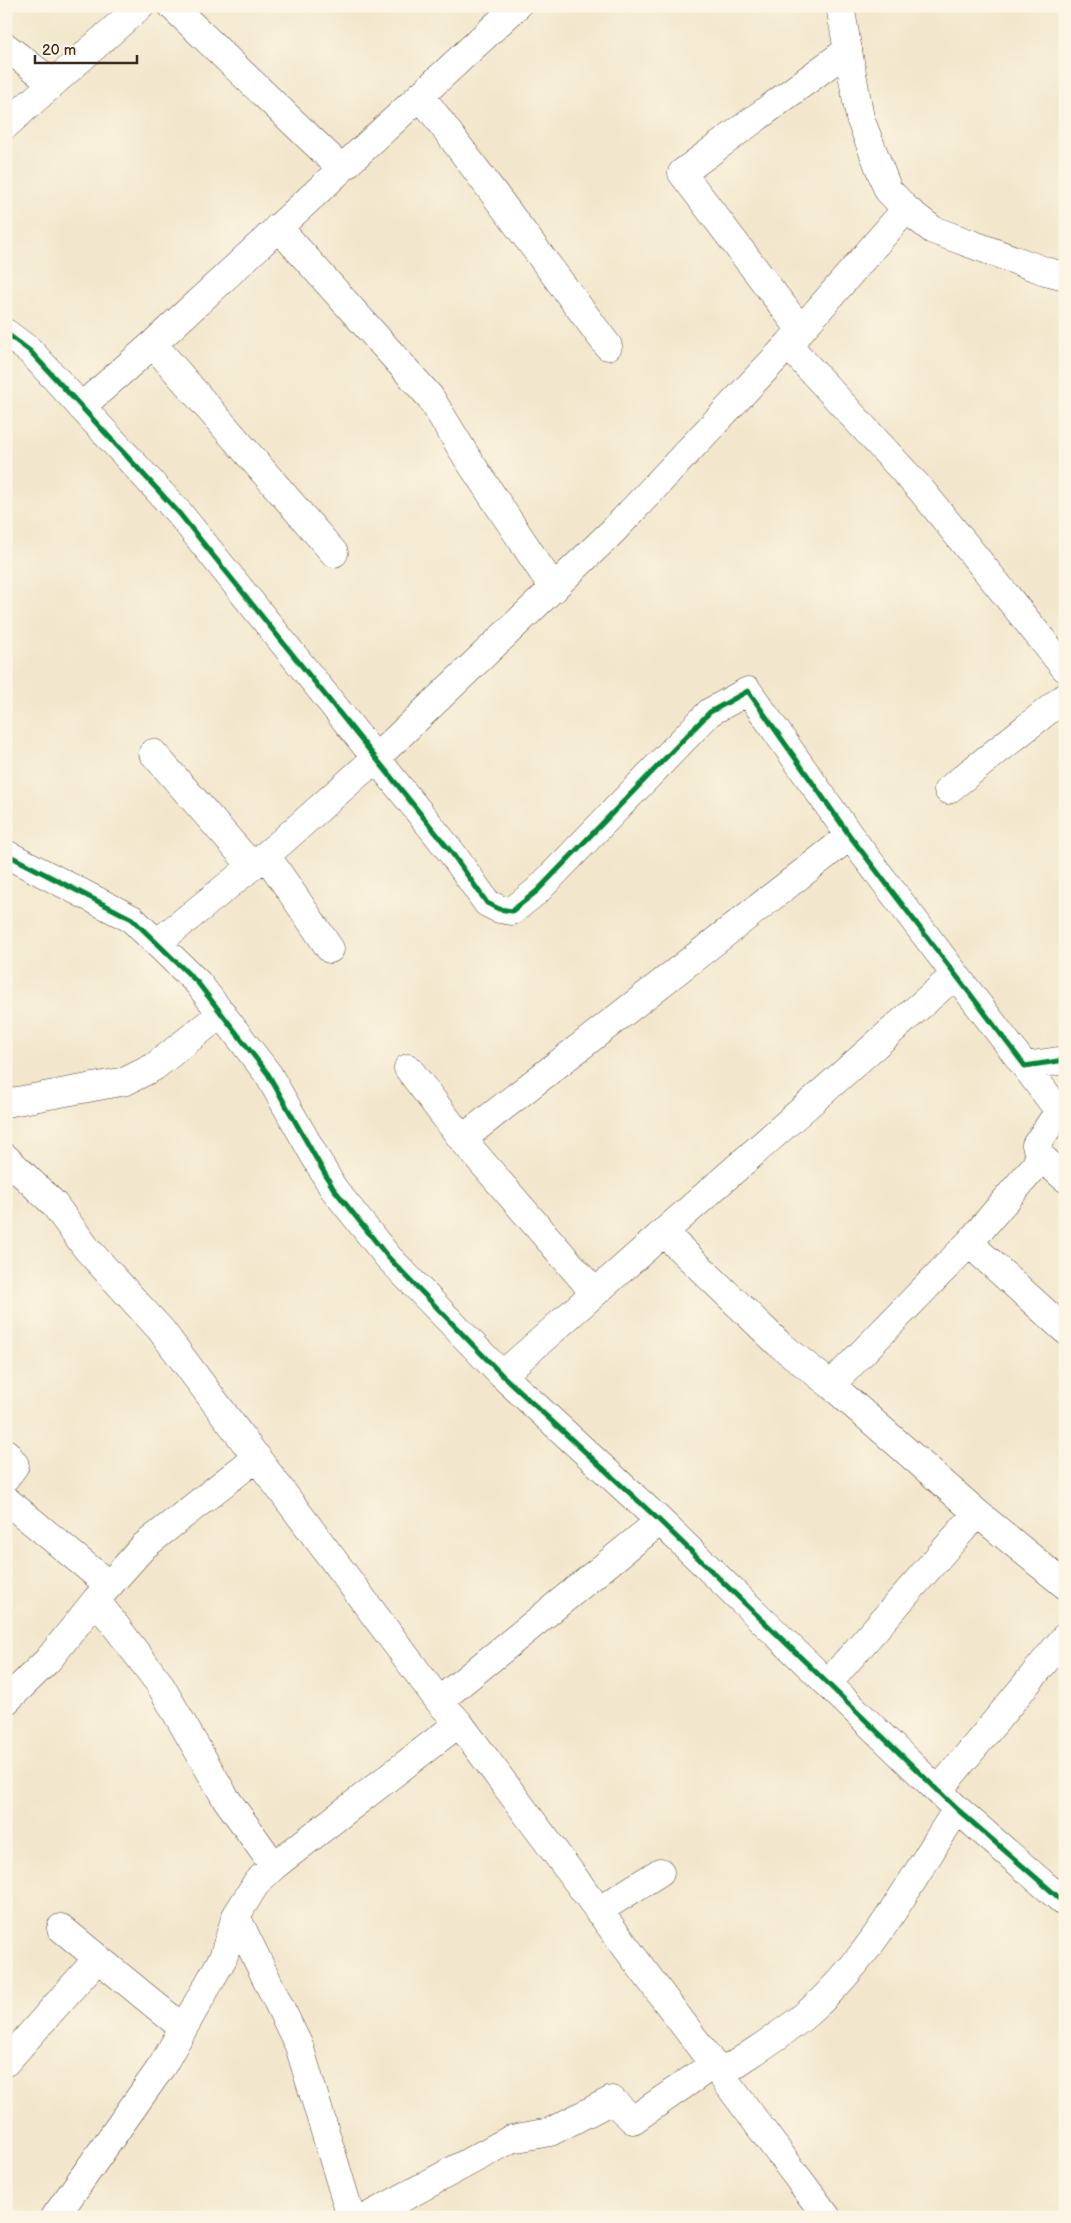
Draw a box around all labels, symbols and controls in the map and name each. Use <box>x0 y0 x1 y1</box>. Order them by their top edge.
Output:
scale bar <box>35 32 138 64</box>
text: 20 m <box>42 41 76 60</box>

